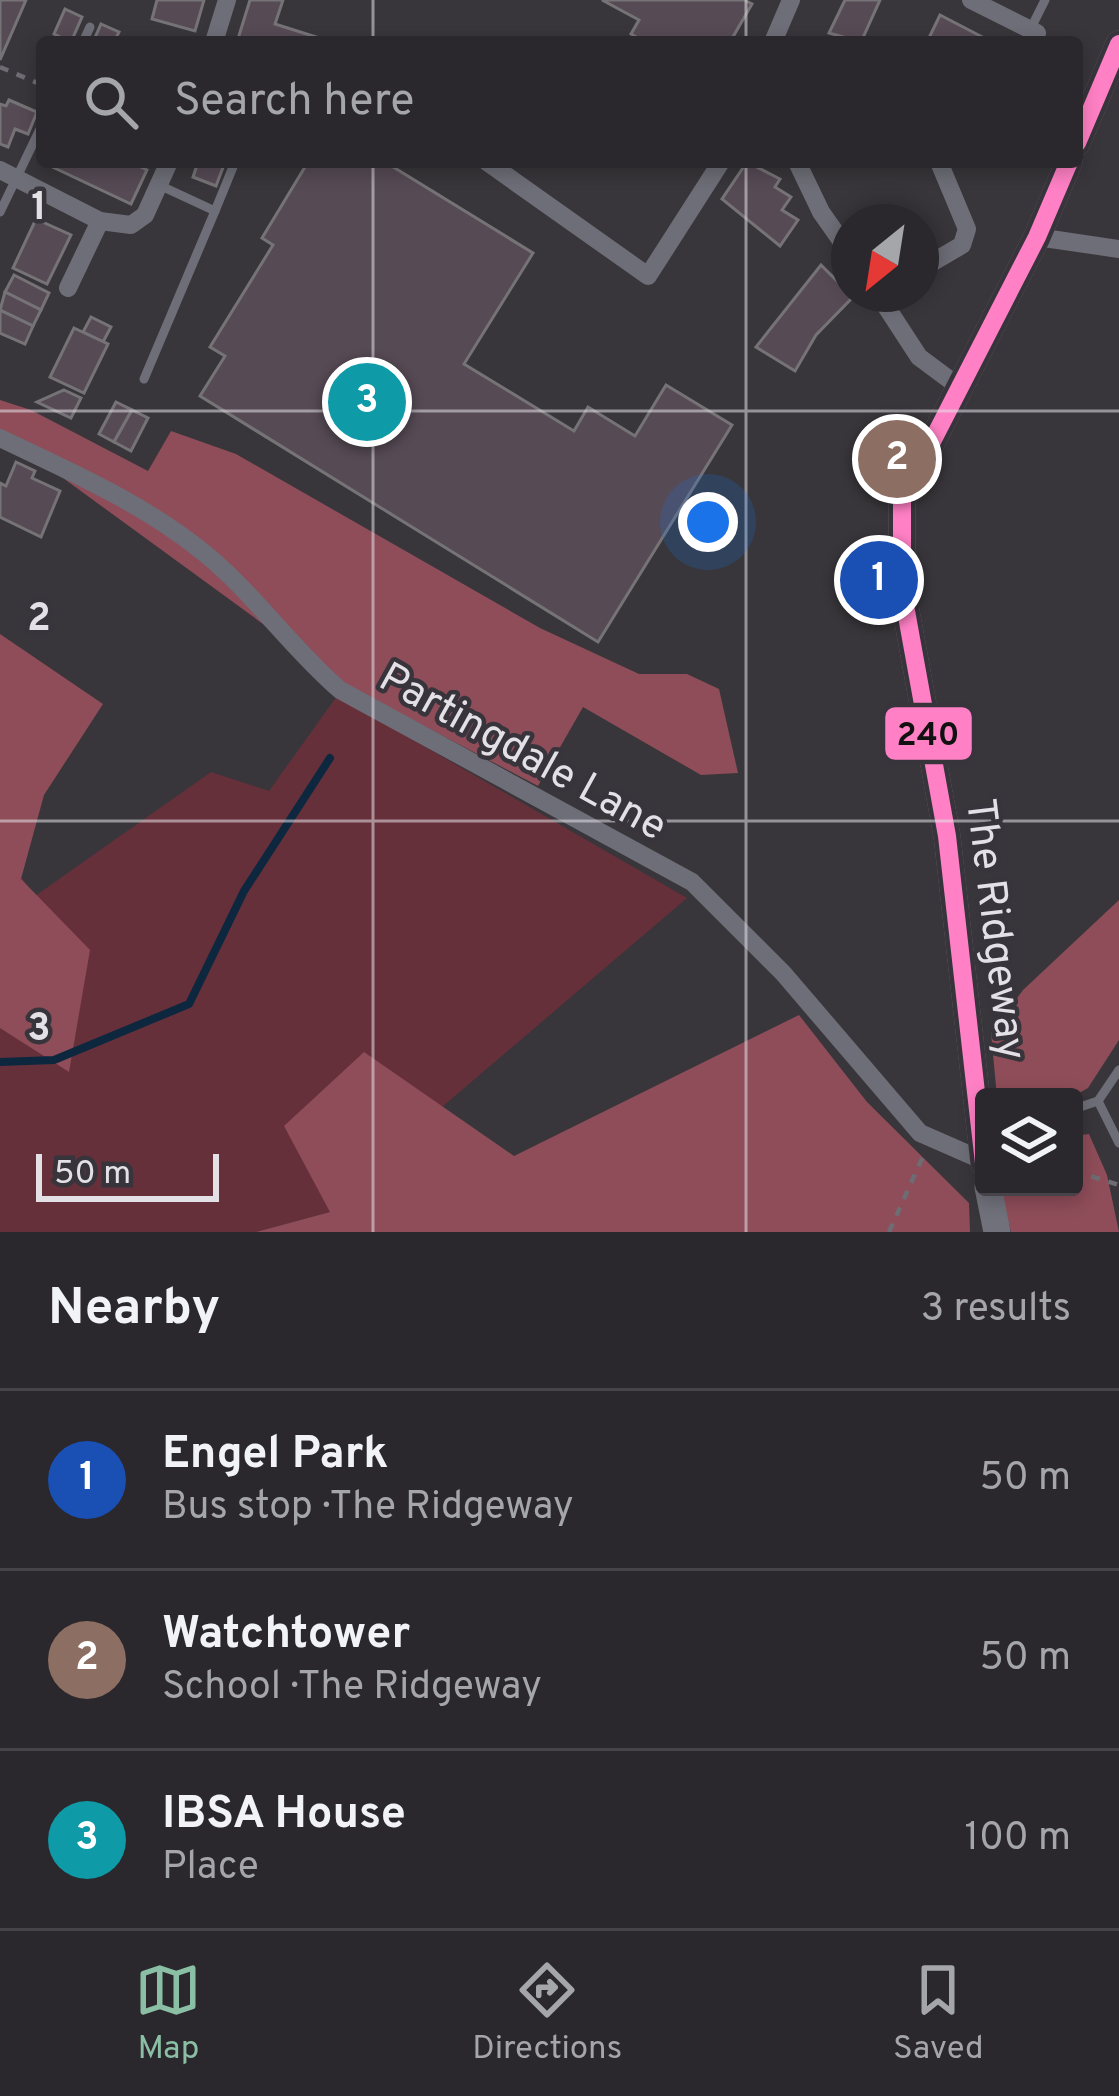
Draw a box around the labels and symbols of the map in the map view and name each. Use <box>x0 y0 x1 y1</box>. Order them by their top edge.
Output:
text: 1 <box>31 185 47 234</box>
north arrow <box>831 204 939 312</box>
pin: 3 <box>328 357 406 447</box>
pin: 2 <box>858 414 936 504</box>
your location <box>678 492 738 552</box>
pin: 1 <box>840 535 918 625</box>
text: 2 <box>27 596 51 645</box>
street label: Partingdale Lane <box>369 653 675 855</box>
line badge: 240 <box>883 705 974 762</box>
text: 240 <box>896 716 960 758</box>
street label: The Ridgeway <box>951 796 1036 1063</box>
text: 3 <box>27 1006 51 1055</box>
scale bar <box>36 1148 219 1201</box>

